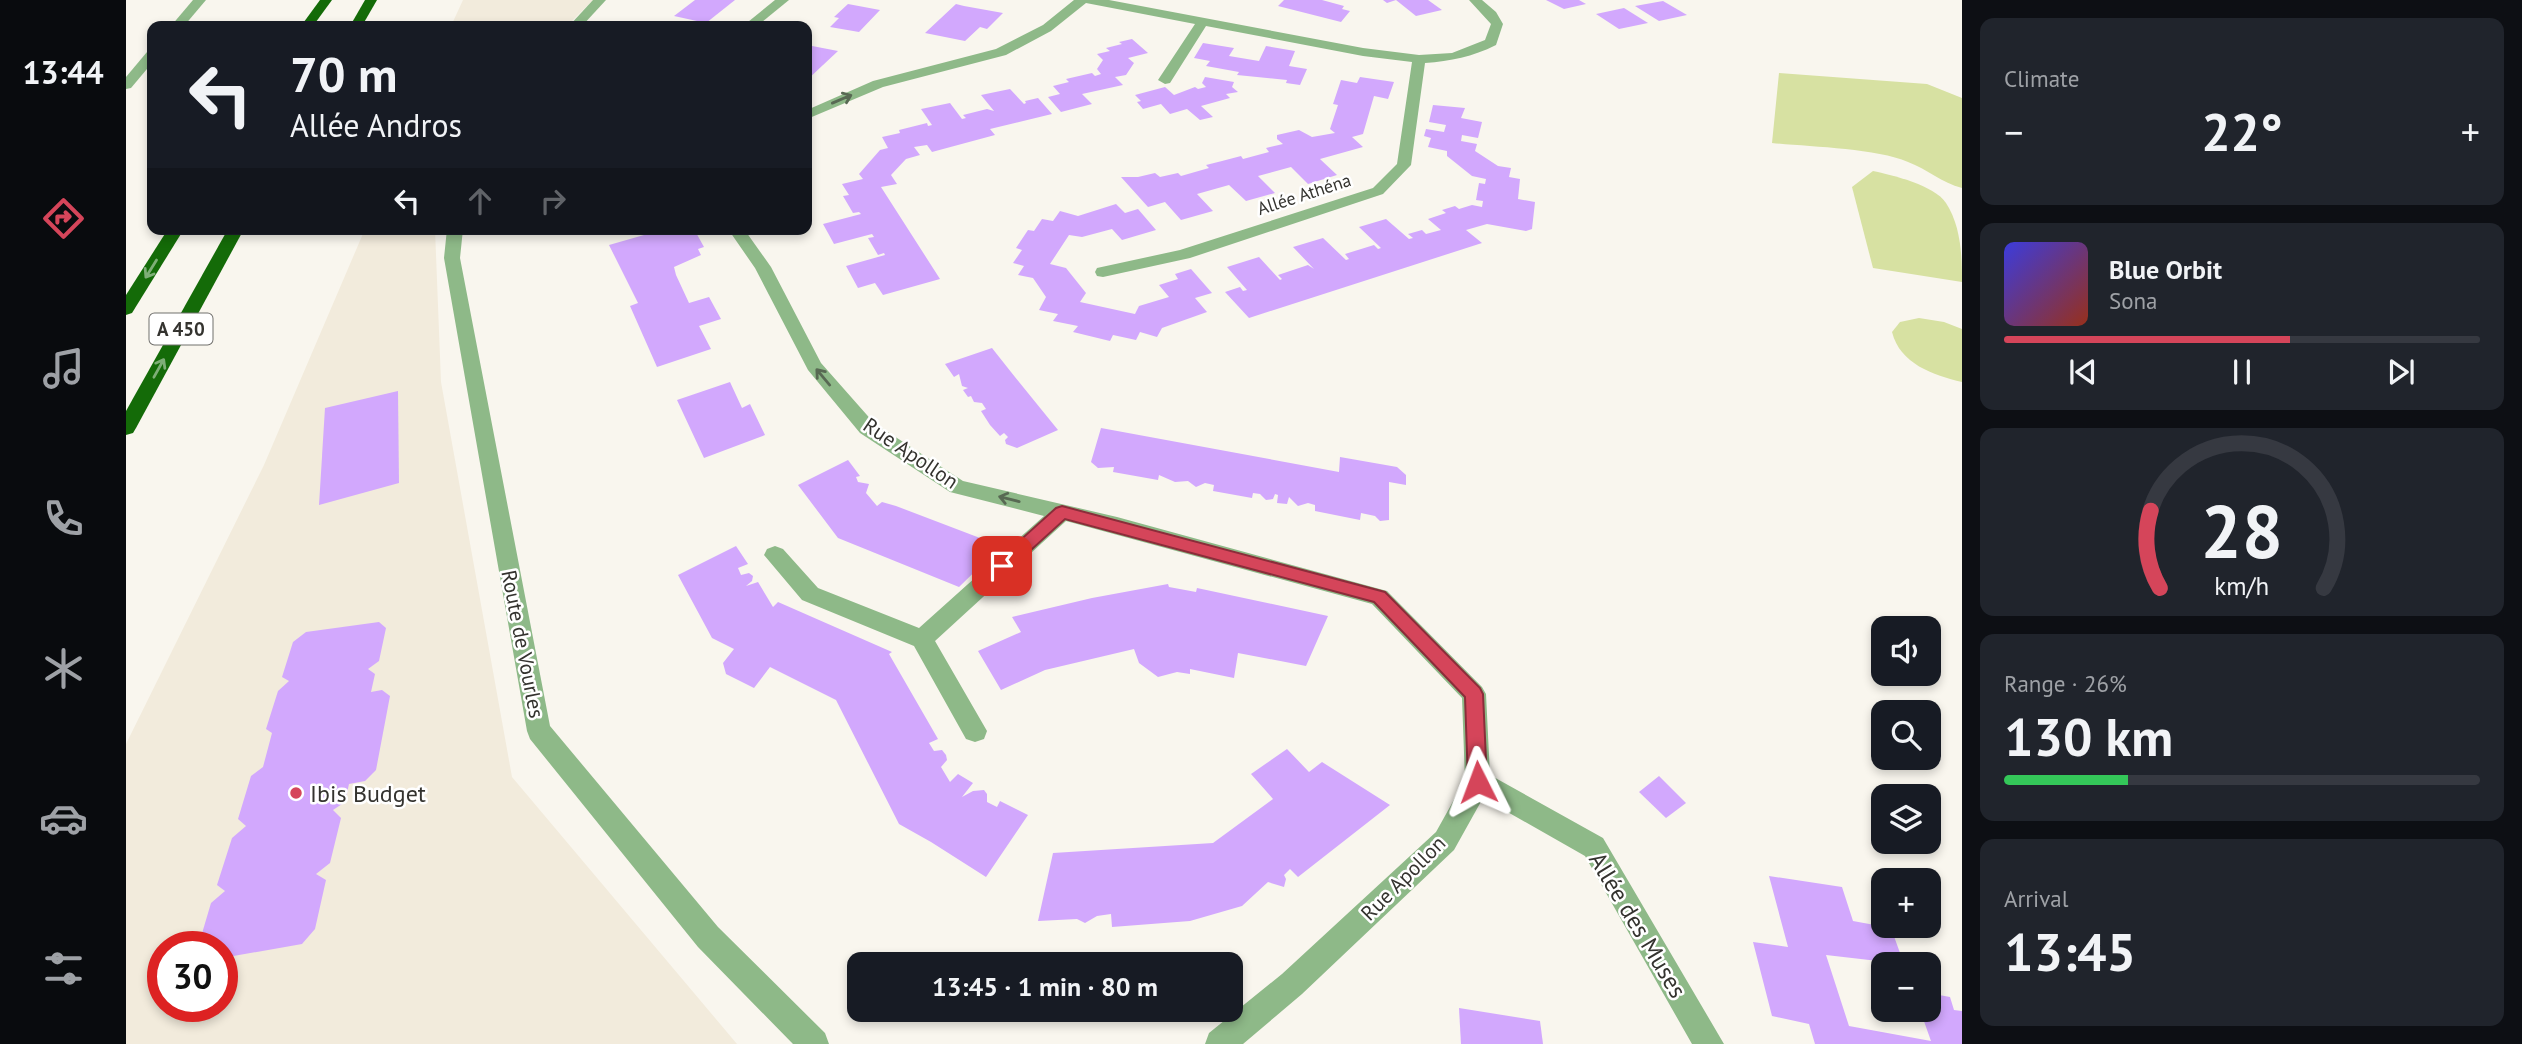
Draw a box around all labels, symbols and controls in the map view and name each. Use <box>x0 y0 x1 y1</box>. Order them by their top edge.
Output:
text: 70 m <box>290 42 397 106</box>
icon: left <box>175 49 266 140</box>
text: 13:44 <box>22 51 104 93</box>
text: Climate <box>2004 64 2079 93</box>
one-way arrow <box>831 92 852 105</box>
text: 22° <box>2201 98 2283 165</box>
text: Allée Andros <box>290 104 462 146</box>
text: − <box>2004 107 2023 156</box>
text: + <box>2461 107 2480 156</box>
street label: Allée Athéna <box>1254 168 1354 220</box>
icon: left <box>388 182 426 220</box>
icon: ahead <box>461 182 499 220</box>
icon: right <box>534 182 572 220</box>
icon: directions <box>39 194 88 243</box>
text: Blue Orbit <box>2109 253 2222 286</box>
one-way arrow <box>144 259 158 279</box>
text: Sona <box>2109 286 2158 315</box>
road number: A 450 <box>149 314 212 344</box>
icon: music <box>39 344 88 393</box>
icon: previous <box>2064 353 2102 391</box>
icon: pause <box>2223 353 2261 391</box>
icon: next <box>2382 353 2420 391</box>
one-way arrow <box>152 359 166 379</box>
one-way arrow <box>815 369 831 387</box>
street label: Rue Apollon <box>858 411 964 495</box>
text: 28 <box>2201 484 2283 578</box>
one-way arrow <box>998 492 1020 505</box>
icon: phone <box>39 494 88 543</box>
pin <box>972 536 1032 596</box>
icon: arrive <box>983 547 1021 585</box>
street label: Route de Vourles <box>495 568 551 720</box>
text: km/h <box>2215 570 2269 602</box>
map controls <box>1871 616 1941 1022</box>
button: sound <box>1871 616 1941 686</box>
icon: climate <box>39 644 88 693</box>
text: Range · 26% <box>2004 669 2127 698</box>
button: search <box>1871 700 1941 770</box>
text: 130 km <box>2004 703 2173 770</box>
position arrow <box>1441 745 1515 819</box>
place label: Ibis Budget <box>310 778 426 809</box>
button: layers <box>1871 784 1941 854</box>
marker: Ibis Budget <box>288 785 304 801</box>
icon: car <box>39 794 88 843</box>
street label: Rue Apollon <box>1355 830 1451 926</box>
street label: Allée des Muses <box>1582 847 1694 1003</box>
button: + <box>1871 868 1941 938</box>
text: Arrival <box>2004 884 2068 913</box>
text: 13:45 <box>2004 918 2136 985</box>
speed limit sign: 30 <box>147 931 238 1022</box>
icon: filters <box>39 944 88 993</box>
button: − <box>1871 952 1941 1022</box>
text: 13:45 · 1 min · 80 m <box>932 970 1158 1003</box>

